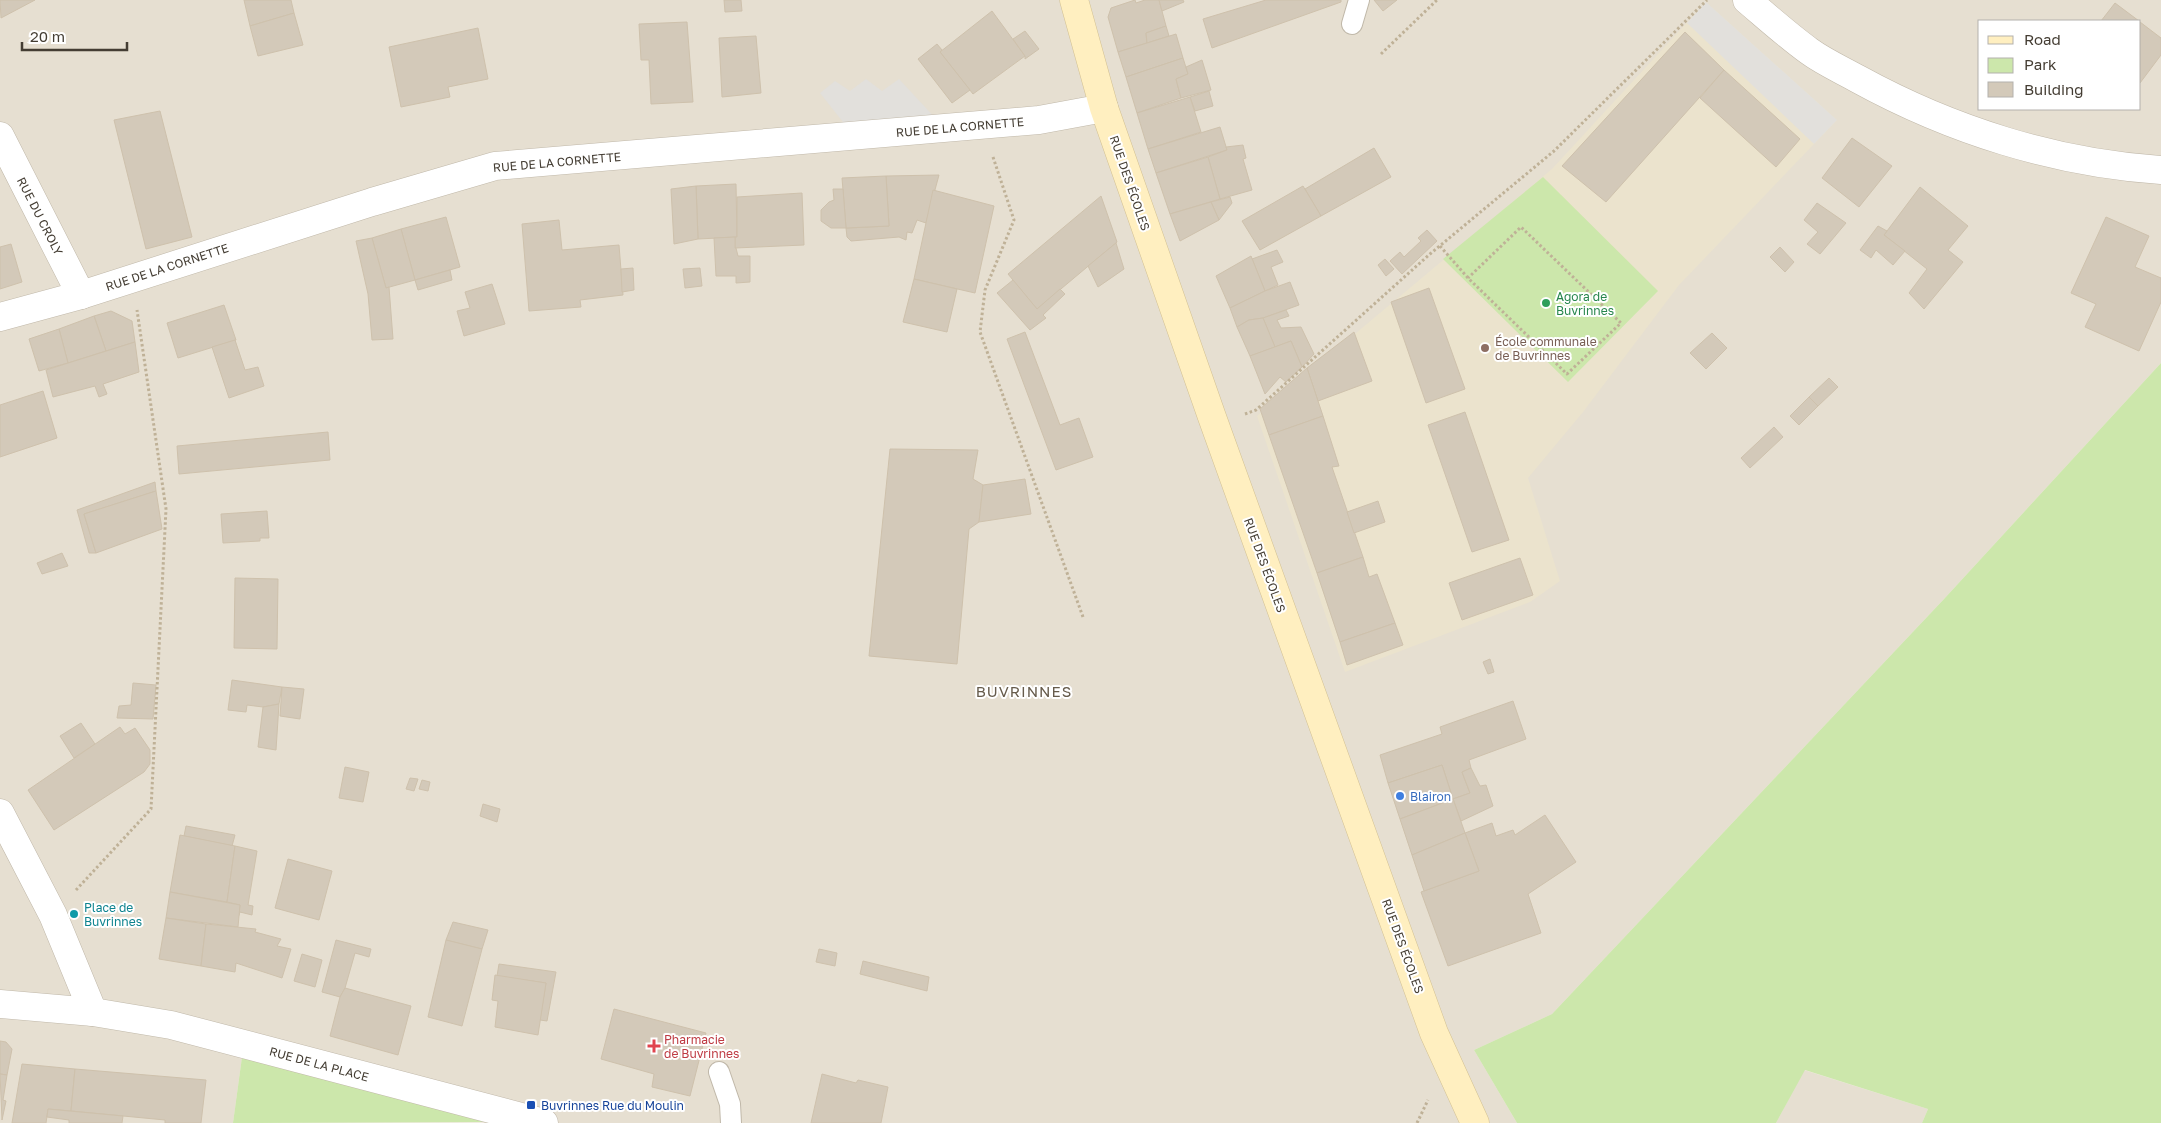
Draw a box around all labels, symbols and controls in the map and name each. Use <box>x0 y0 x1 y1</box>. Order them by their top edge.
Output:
scale bar <box>22 20 128 52</box>
legend <box>1978 20 2141 110</box>
text: 20 m <box>30 27 65 45</box>
text: Road <box>2024 30 2061 48</box>
text: Park <box>2024 55 2057 73</box>
text: Building <box>2024 80 2084 98</box>
street label: RUE DE LA CORNETTE <box>895 114 1025 140</box>
street label: RUE DES ÉCOLES <box>1107 133 1153 233</box>
street label: RUE DE LA CORNETTE <box>492 149 622 175</box>
street label: RUE DU CROLY <box>14 174 66 258</box>
street label: RUE DE LA CORNETTE <box>104 240 230 294</box>
place label: Agora de Buvrinnes <box>1556 289 1614 318</box>
marker: Agora de Buvrinnes <box>1540 297 1552 309</box>
place label: École communale de Buvrinnes <box>1495 334 1597 363</box>
marker: École communale de Buvrinnes <box>1479 342 1491 354</box>
street label: RUE DES ÉCOLES <box>1241 516 1289 615</box>
district label: BUVRINNES <box>976 682 1072 700</box>
place label: Blairon <box>1410 789 1451 804</box>
marker: Blairon <box>1394 790 1406 802</box>
street label: RUE DES ÉCOLES <box>1379 897 1427 996</box>
place label: Place de Buvrinnes <box>84 900 142 929</box>
marker: Place de Buvrinnes <box>68 908 80 920</box>
place label: Pharmacie de Buvrinnes <box>664 1032 739 1061</box>
marker: Pharmacie de Buvrinnes <box>648 1040 660 1052</box>
street label: RUE DE LA PLACE <box>268 1044 370 1084</box>
place label: Buvrinnes Rue du Moulin <box>541 1098 684 1113</box>
marker: Buvrinnes Rue du Moulin <box>525 1099 537 1111</box>

